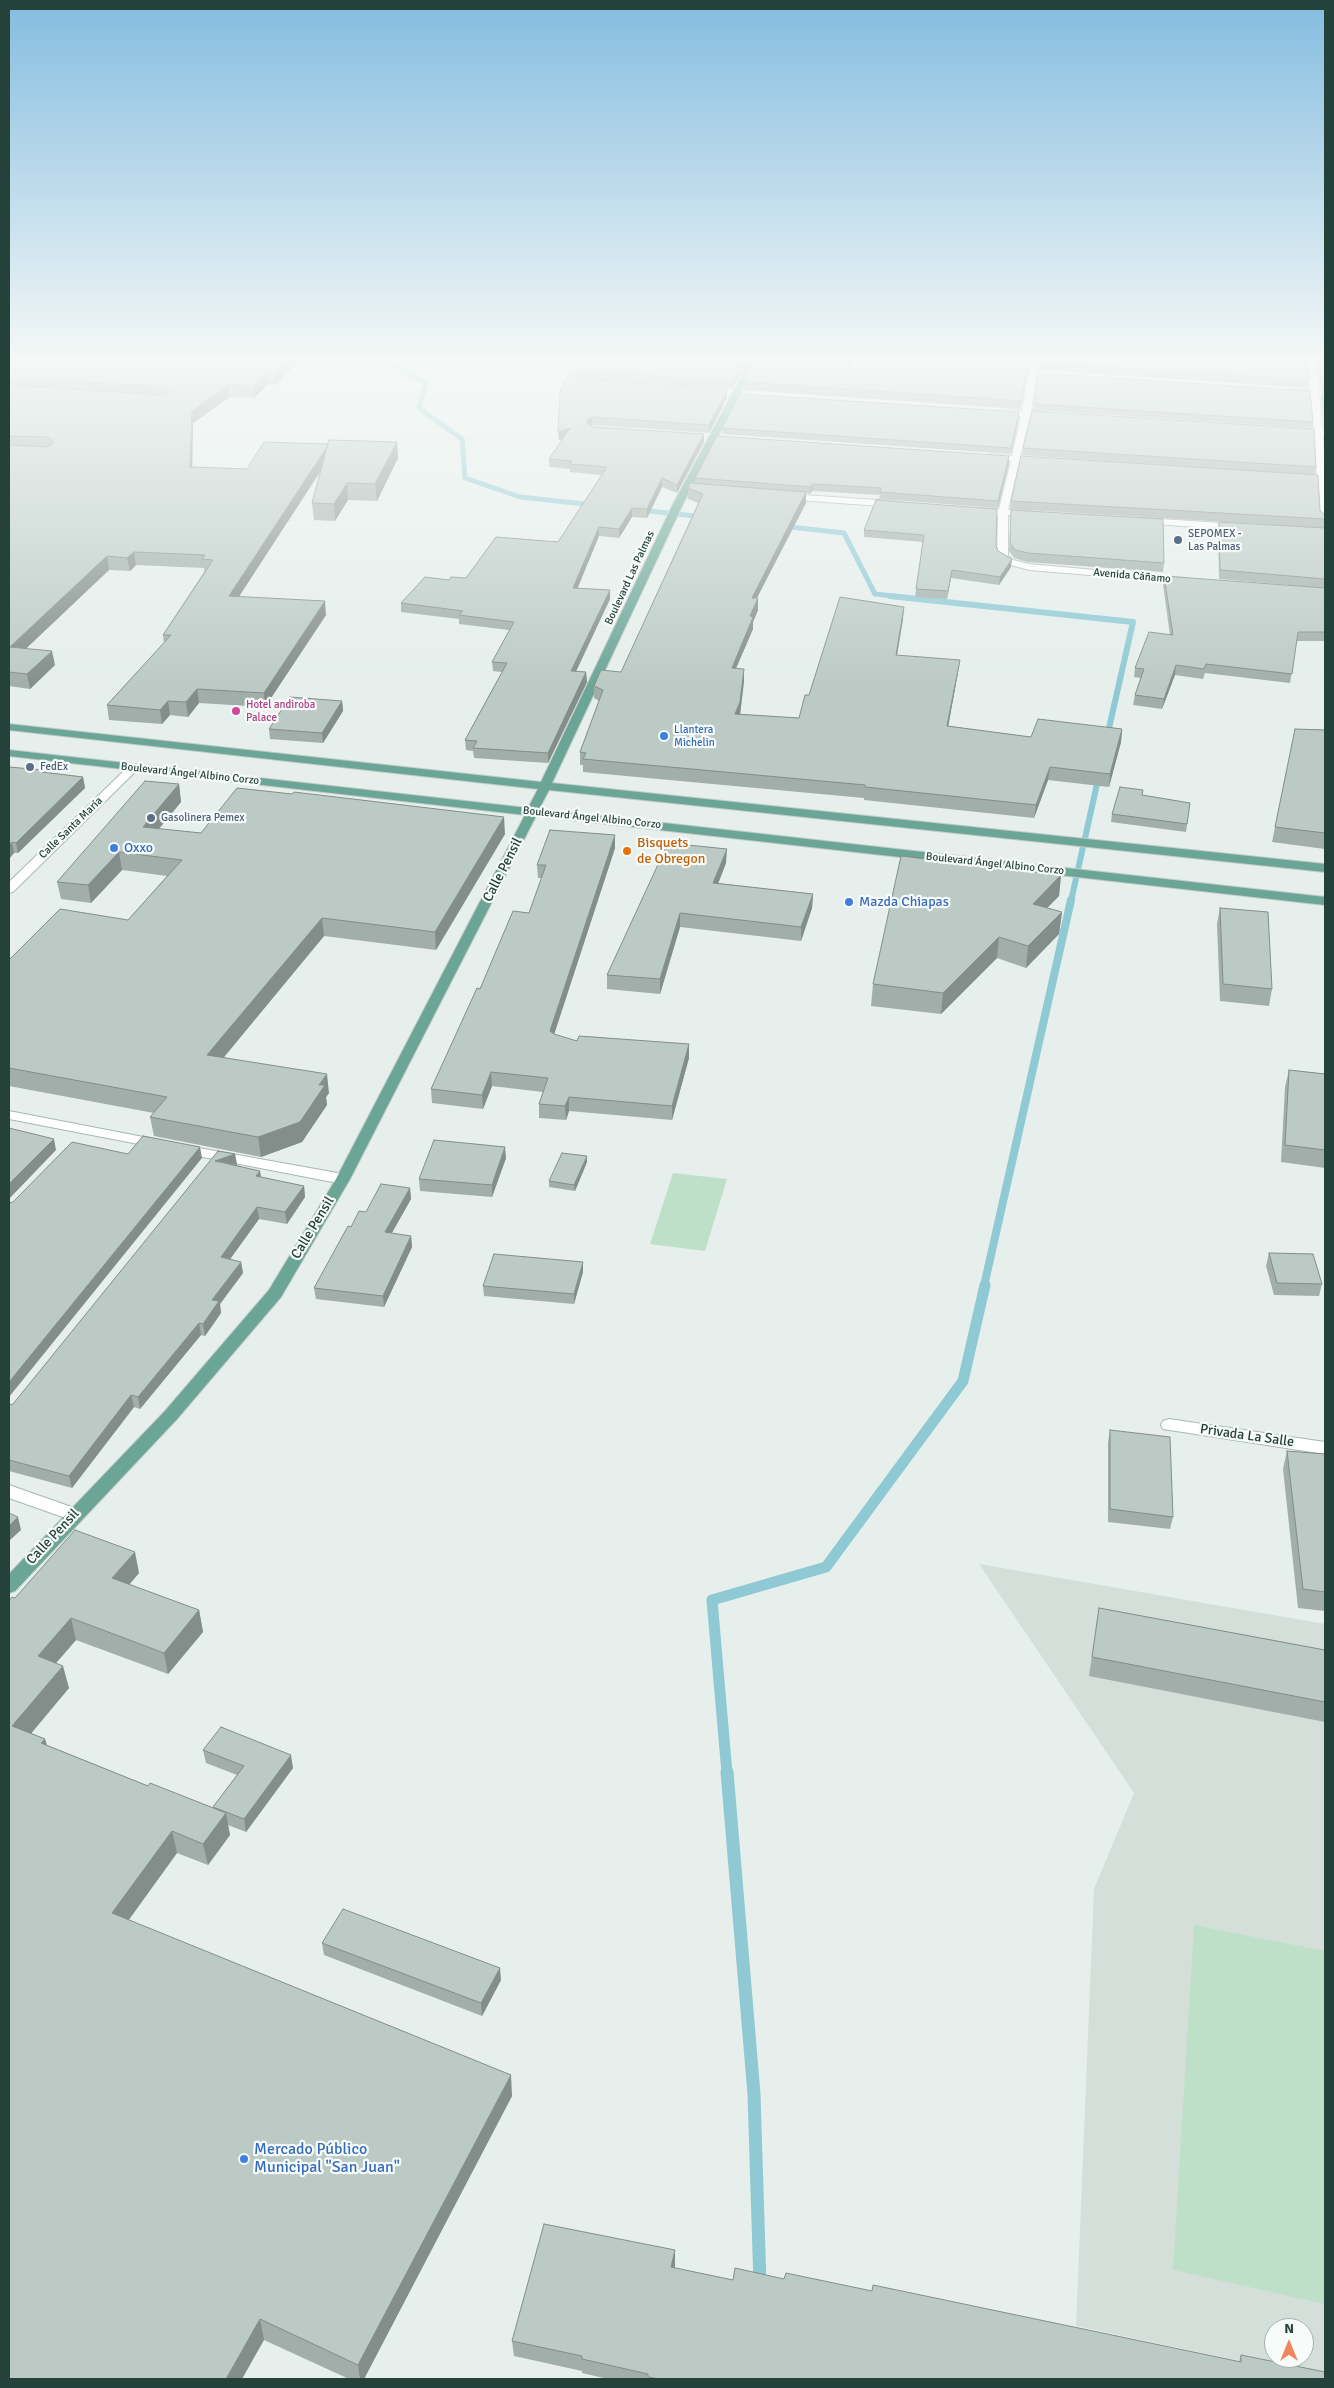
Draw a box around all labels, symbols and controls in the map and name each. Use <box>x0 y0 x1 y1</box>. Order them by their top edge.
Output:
place label: SEPOMEX - Las Palmas <box>1188 527 1242 553</box>
street label: Boulevard Las Palmas <box>602 529 658 627</box>
marker: SEPOMEX - Las Palmas <box>1172 534 1184 546</box>
street label: Avenida Cáñamo <box>1093 566 1171 586</box>
place label: Hotel andiroba Palace <box>246 698 315 724</box>
marker: Hotel andiroba Palace <box>230 705 242 717</box>
place label: Llantera Michelin <box>674 723 715 749</box>
marker: Llantera Michelin <box>658 730 670 742</box>
place label: FedEx <box>40 760 68 774</box>
street label: Boulevard Ángel Albino Corzo <box>120 760 260 788</box>
marker: FedEx <box>24 761 36 773</box>
street label: Calle Santa María <box>37 794 105 862</box>
street label: Boulevard Ángel Albino Corzo <box>522 804 662 832</box>
place label: Gasolinera Pemex <box>161 811 245 825</box>
marker: Gasolinera Pemex <box>145 812 157 824</box>
street label: Calle Pensil <box>480 835 526 905</box>
place label: Bisquets de Obregon <box>637 835 705 868</box>
place label: Oxxo <box>124 840 153 856</box>
marker: Oxxo <box>108 842 120 854</box>
marker: Bisquets de Obregon <box>621 845 633 857</box>
street label: Boulevard Ángel Albino Corzo <box>925 850 1065 878</box>
place label: Mazda Chiapas <box>859 894 949 910</box>
marker: Mazda Chiapas <box>843 896 855 908</box>
street label: Calle Pensil <box>288 1194 338 1262</box>
street label: Privada La Salle <box>1199 1421 1295 1451</box>
street label: Calle Pensil <box>23 1506 83 1568</box>
place label: Mercado Público Municipal "San Juan" <box>254 2140 400 2178</box>
marker: Mercado Público Municipal "San Juan" <box>238 2153 250 2165</box>
north arrow <box>1264 2318 1314 2368</box>
text: N <box>1284 2320 1294 2337</box>

